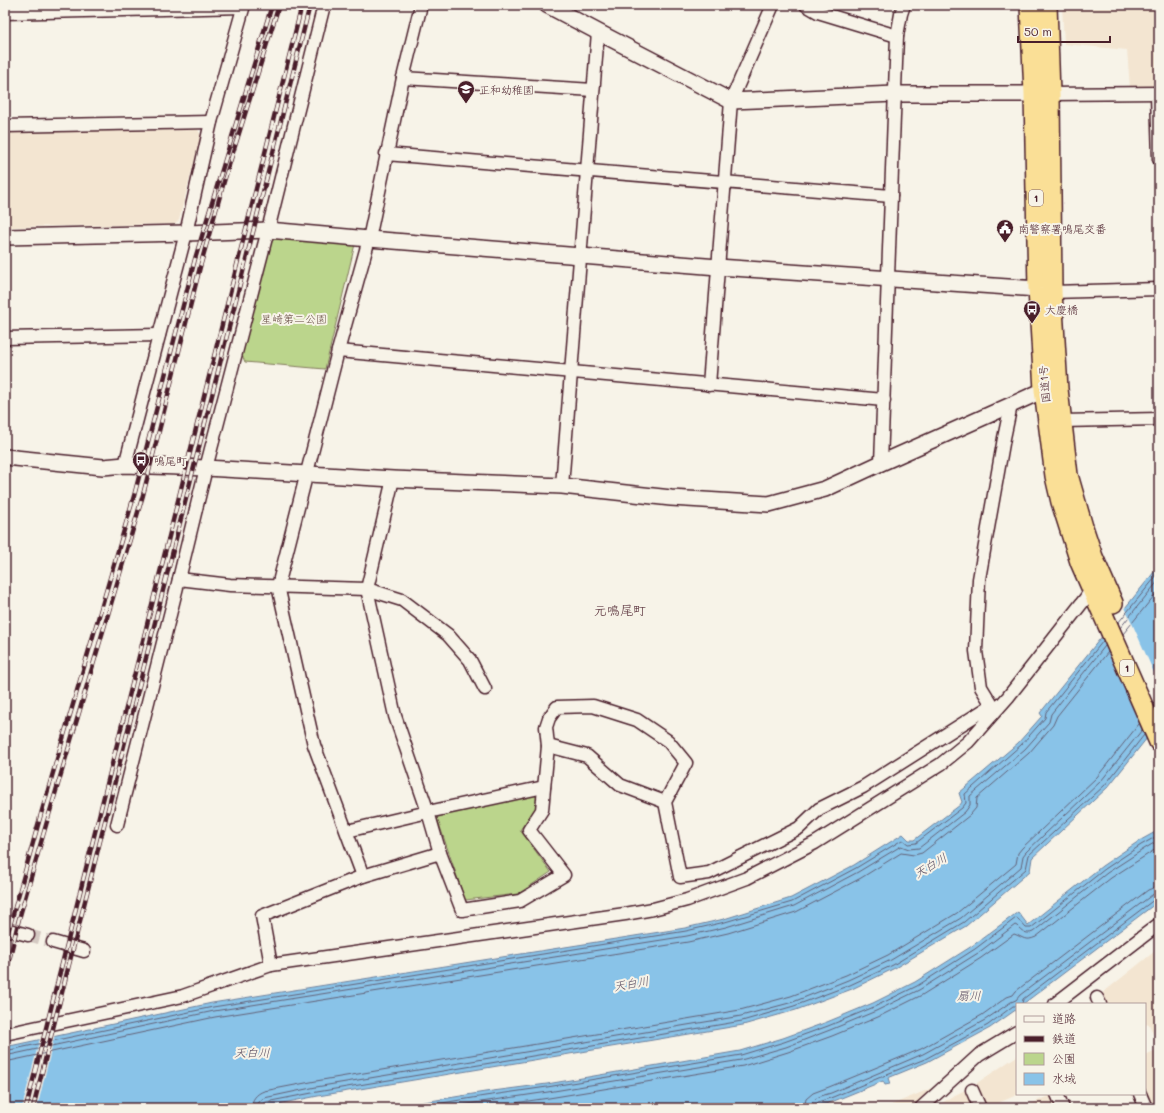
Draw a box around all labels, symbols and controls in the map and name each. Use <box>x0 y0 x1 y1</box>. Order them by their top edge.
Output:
scale bar <box>1018 18 1110 44</box>
text: 50 m <box>1024 23 1052 39</box>
school or university icon: 正和幼稚園 <box>456 79 476 104</box>
place label: 正和幼稚園 <box>479 82 534 97</box>
road number: 1 <box>1029 190 1043 206</box>
public building icon: 南警察署鳴尾交番 <box>995 218 1015 243</box>
place label: 南警察署鳴尾交番 <box>1018 221 1106 236</box>
bus stop icon: 大慶橋 <box>1022 299 1042 324</box>
place label: 大慶橋 <box>1045 302 1078 317</box>
park label: 星崎第二公園 <box>261 311 327 326</box>
street label: 国道1号 <box>1035 364 1053 404</box>
bus stop icon: 鳴尾町 <box>131 450 151 475</box>
place label: 鳴尾町 <box>154 453 187 468</box>
district label: 元鳴尾町 <box>594 601 646 618</box>
road number: 1 <box>1120 660 1134 676</box>
water label: 天白川 <box>910 849 950 881</box>
water label: 天白川 <box>612 972 650 994</box>
water label: 扇川 <box>957 987 981 1003</box>
legend <box>1016 1003 1146 1095</box>
text: 道路 <box>1052 1010 1076 1026</box>
text: 鉄道 <box>1052 1030 1076 1046</box>
water label: 天白川 <box>234 1044 270 1060</box>
text: 公園 <box>1052 1050 1076 1066</box>
text: 水域 <box>1052 1070 1076 1086</box>

